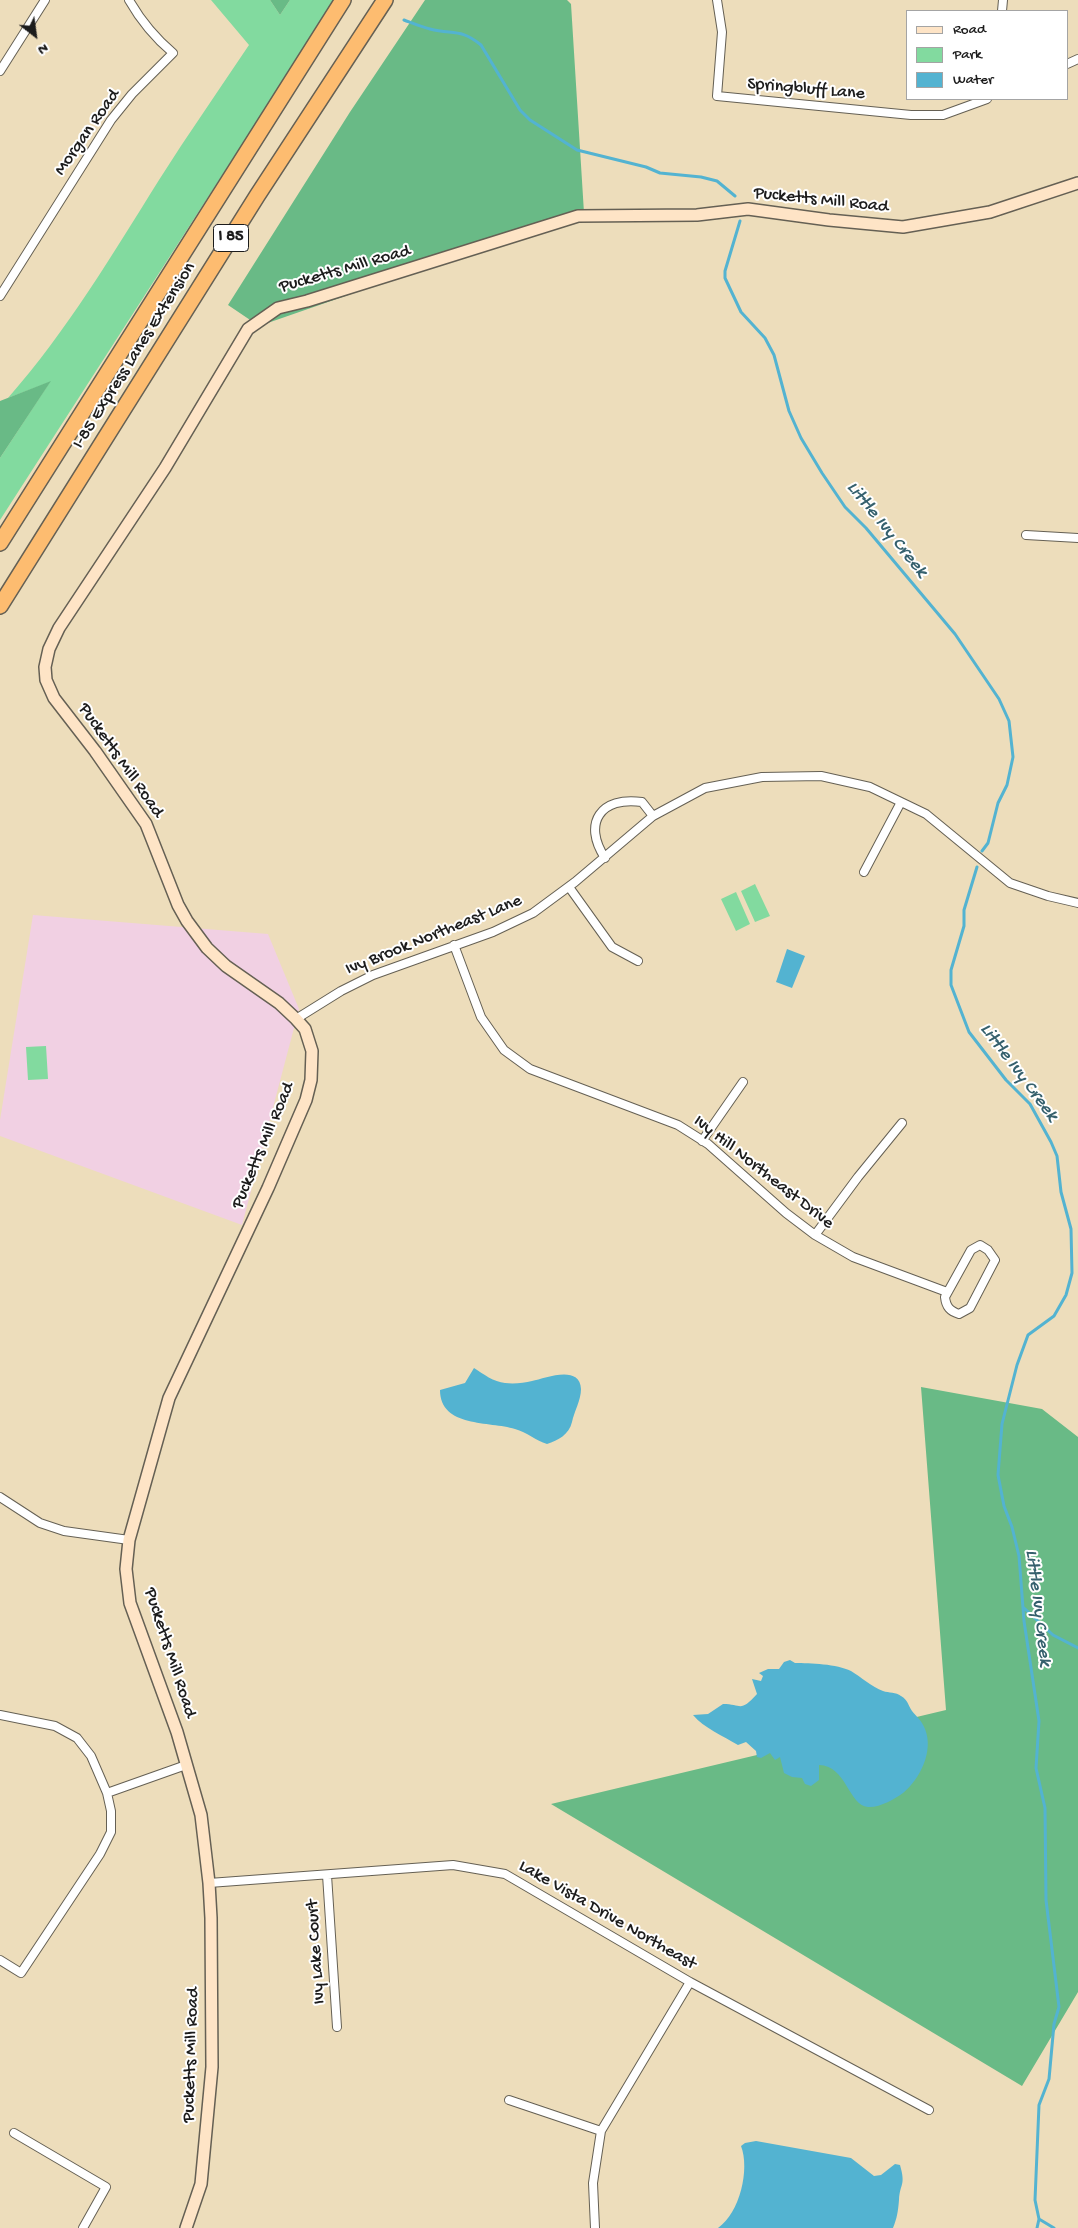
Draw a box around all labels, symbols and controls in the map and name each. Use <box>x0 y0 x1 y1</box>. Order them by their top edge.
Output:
north arrow <box>10 10 60 60</box>
legend <box>906 10 1068 100</box>
text: Road <box>953 21 986 39</box>
text: N <box>35 39 51 58</box>
text: Park <box>953 46 982 64</box>
text: Water <box>953 71 993 89</box>
street label: Springbluff Lane <box>746 74 866 106</box>
street label: Morgan Road <box>50 86 126 180</box>
street label: Pucketts Mill Road <box>753 183 889 219</box>
road number: I 85 <box>214 224 248 252</box>
street label: Pucketts Mill Road <box>277 241 413 299</box>
street label: I-85 Express Lanes Extension <box>69 259 201 453</box>
water label: Little Ivy Creek <box>840 477 932 583</box>
street label: Pucketts Mill Road <box>72 699 168 823</box>
street label: Ivy Brook Northeast Lane <box>343 891 525 981</box>
water label: Little Ivy Creek <box>974 1019 1062 1127</box>
street label: Pucketts Mill Road <box>228 1080 300 1212</box>
street label: Ivy Hill Northeast Drive <box>688 1111 838 1235</box>
water label: Little Ivy Creek <box>1019 1549 1055 1667</box>
street label: Pucketts Mill Road <box>138 1585 200 1721</box>
street label: Lake Vista Drive Northeast <box>514 1856 700 1976</box>
street label: Ivy Lake Court <box>303 1899 331 2005</box>
street label: Pucketts Mill Road <box>179 1987 205 2123</box>

